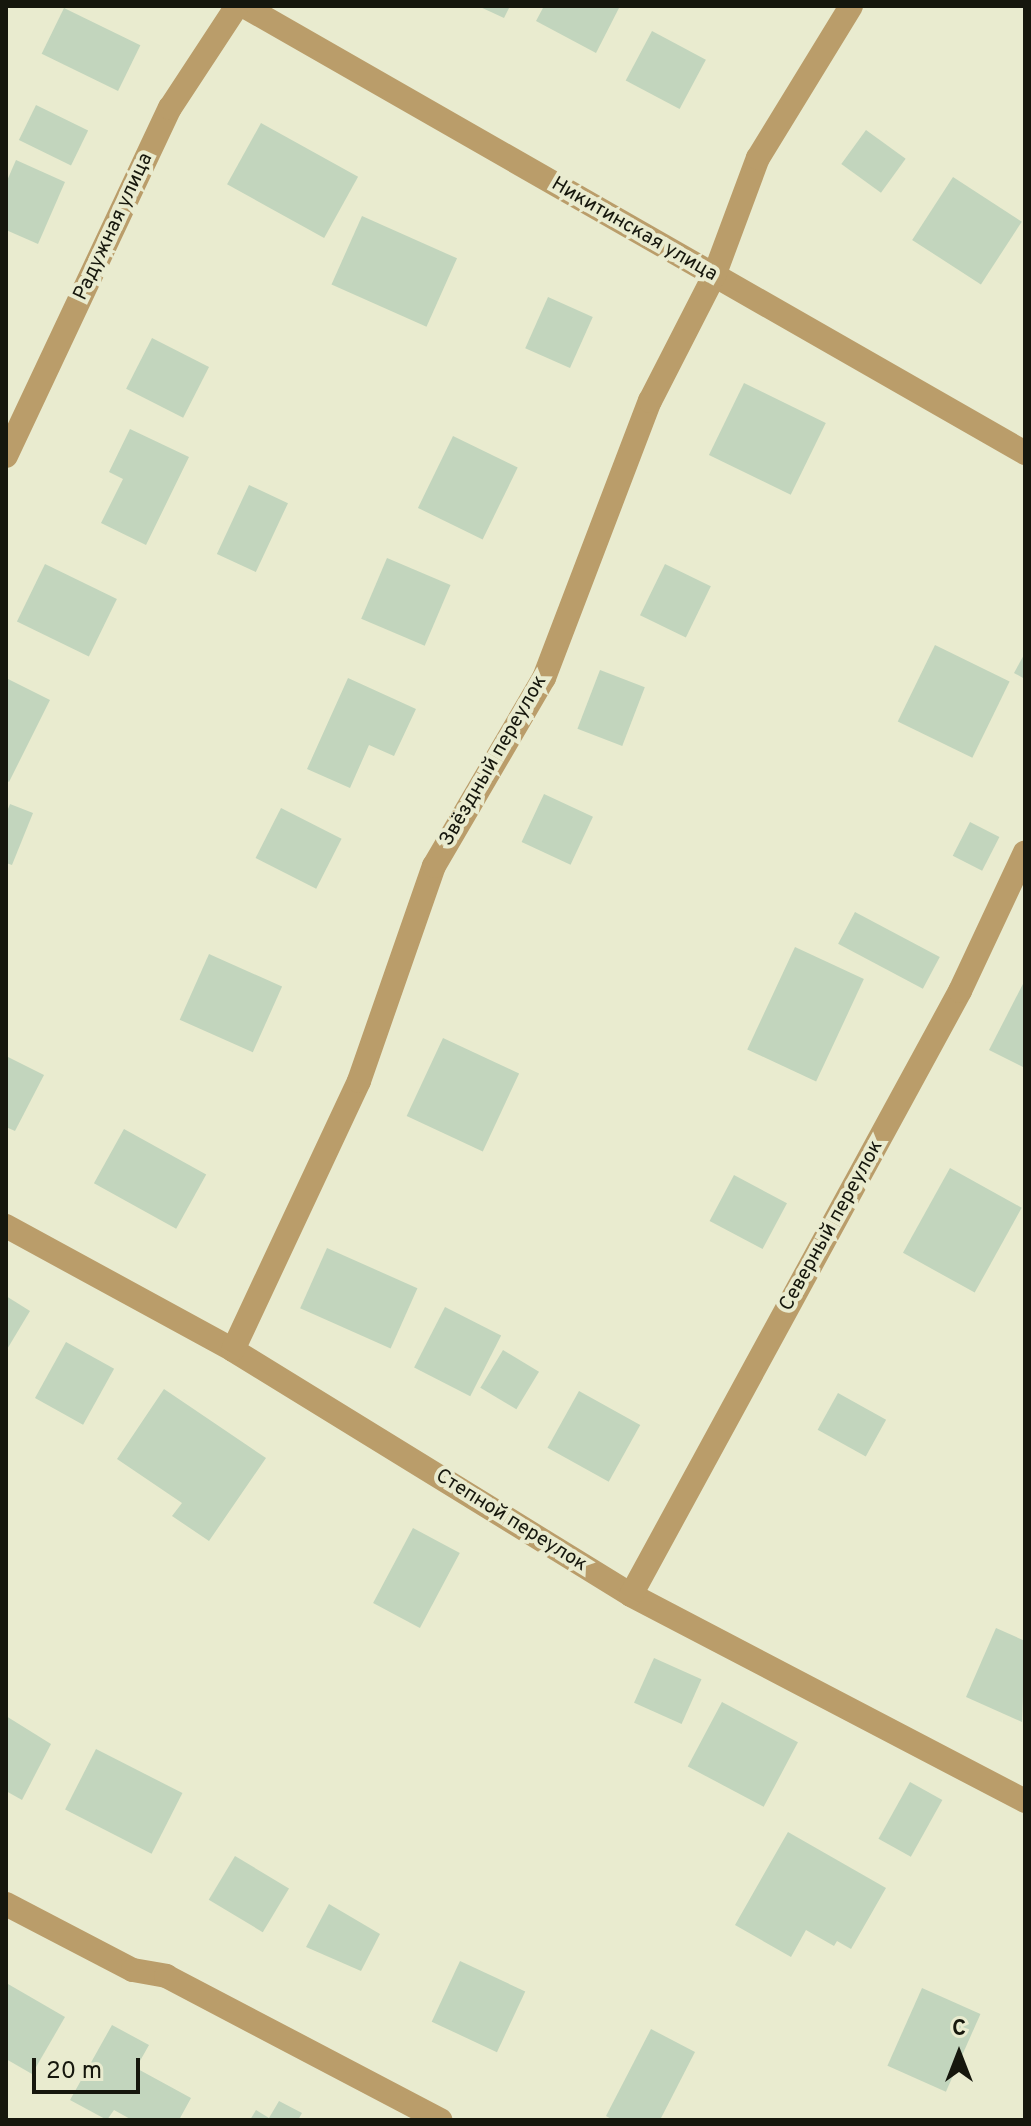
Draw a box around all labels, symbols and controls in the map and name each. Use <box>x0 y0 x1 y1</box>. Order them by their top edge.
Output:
street label: Радужная улица <box>69 149 159 305</box>
street label: Никитинская улица <box>547 173 721 287</box>
street label: Звёздный переулок <box>435 671 553 851</box>
street label: Северный переулок <box>775 1136 889 1316</box>
street label: Степной переулок <box>431 1465 591 1577</box>
north arrow <box>919 2014 999 2094</box>
text: С <box>952 2016 966 2043</box>
scale bar <box>36 2042 144 2092</box>
text: 20 m <box>46 2057 102 2087</box>

